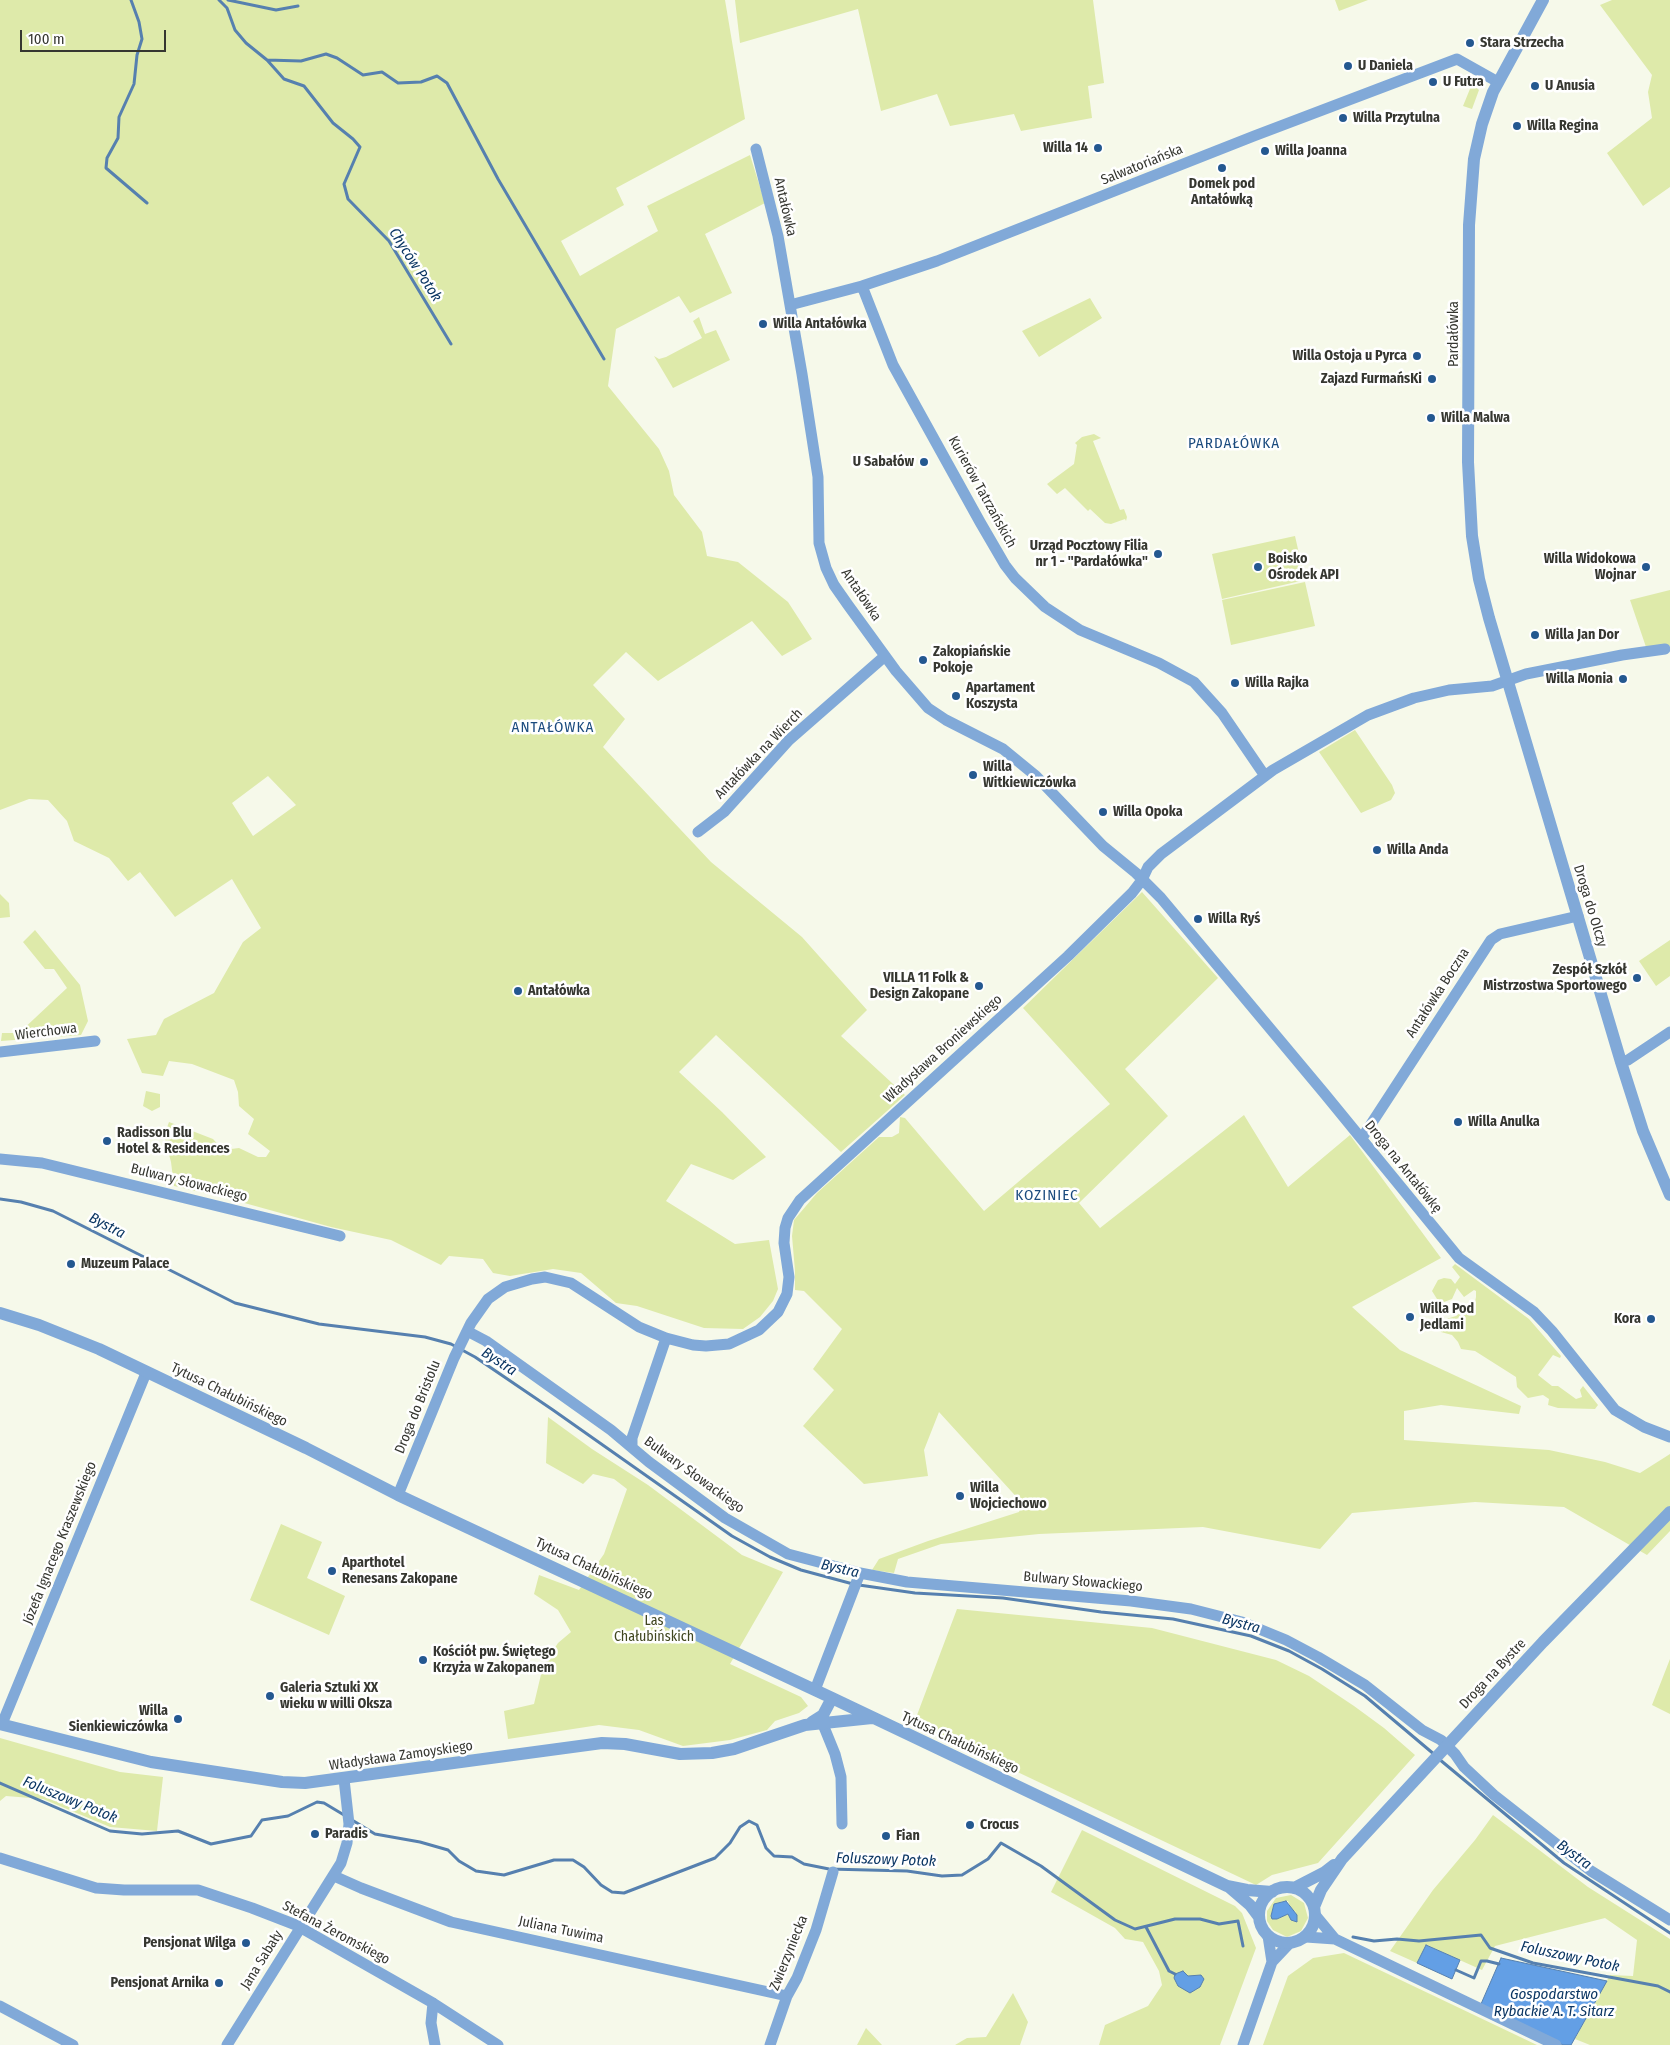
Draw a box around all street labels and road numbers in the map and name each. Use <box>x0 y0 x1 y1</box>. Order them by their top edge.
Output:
street label: Salwatoriańska <box>1099 141 1185 189</box>
street label: Antałówka <box>770 176 800 238</box>
street label: Pardałówka <box>1446 301 1462 367</box>
street label: Kurierów Tatrzańskich <box>944 433 1020 551</box>
street label: Antałówka <box>837 566 885 624</box>
street label: Antałówka na Wierch <box>712 705 806 803</box>
street label: Droga do Olczy <box>1570 863 1610 949</box>
street label: Antałówka Boczna <box>1403 945 1473 1041</box>
street label: Władysława Broniewskiego <box>880 991 1006 1107</box>
street label: Wierchowa <box>14 1020 78 1044</box>
street label: Droga na Antałówkę <box>1361 1118 1445 1216</box>
street label: Bulwary Słowackiego <box>129 1160 249 1206</box>
street label: Droga do Bristolu <box>392 1358 444 1456</box>
street label: Tytusa Chałubińskiego <box>168 1359 290 1431</box>
street label: Bulwary Słowackiego <box>641 1433 747 1517</box>
street label: Józefa Ignacego Kraszewskiego <box>20 1459 100 1627</box>
street label: Tytusa Chałubińskiego <box>533 1534 655 1604</box>
street label: Bulwary Słowackiego <box>1023 1568 1143 1596</box>
street label: Droga na Bystre <box>1456 1635 1530 1713</box>
street label: Tytusa Chałubińskiego <box>899 1708 1021 1778</box>
street label: Władysława Zamoyskiego <box>328 1738 474 1774</box>
street label: Stefana Żeromskiego <box>279 1898 393 1968</box>
street label: Juliana Tuwima <box>517 1913 605 1947</box>
street label: Zwierzyniecka <box>766 1913 812 1993</box>
street label: Jana Sabały <box>237 1927 287 1993</box>

